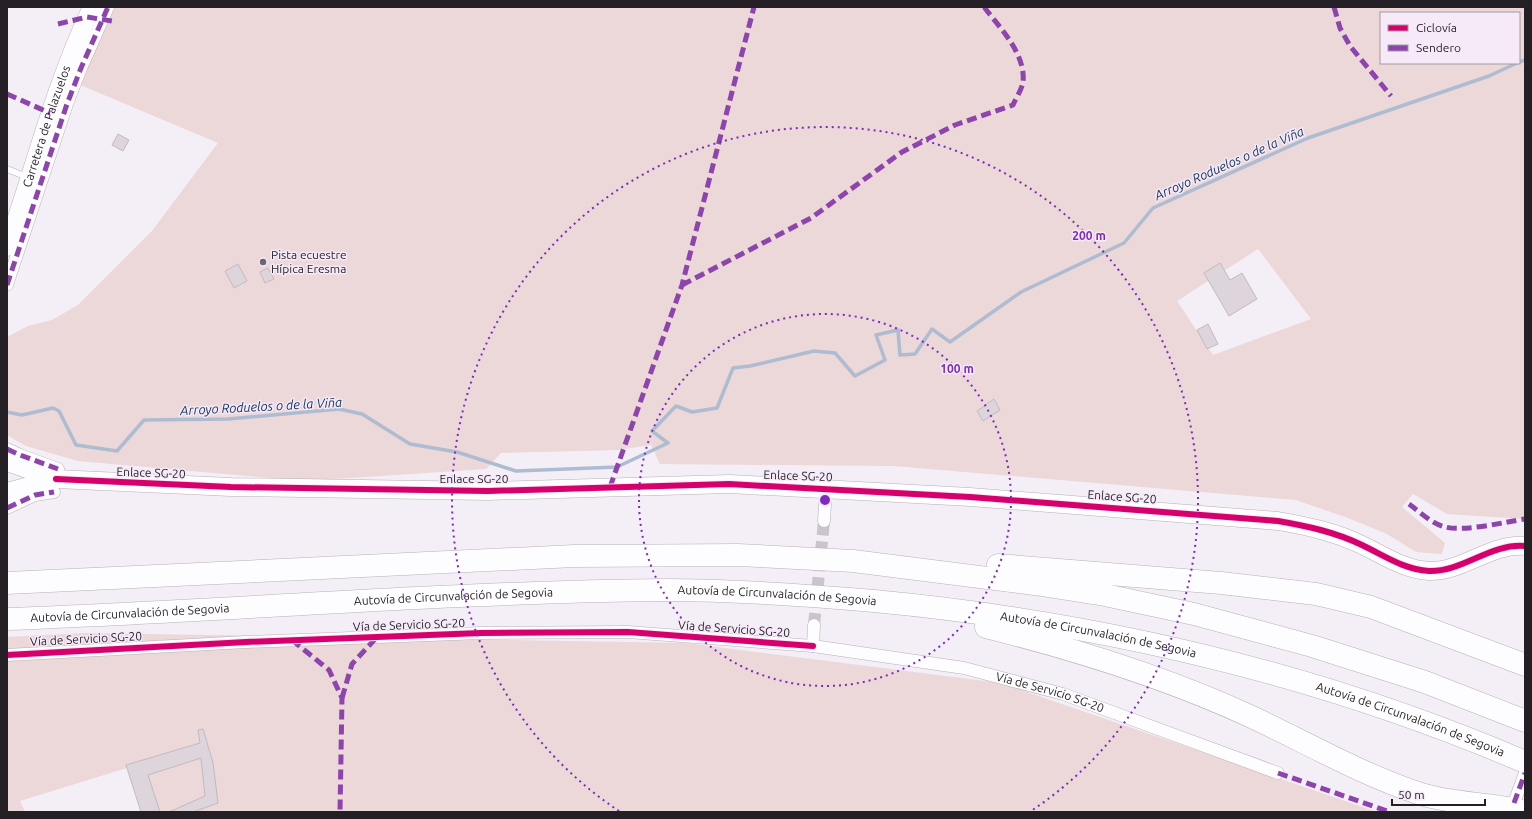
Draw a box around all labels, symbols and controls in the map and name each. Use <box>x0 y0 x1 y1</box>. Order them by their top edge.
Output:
legend <box>1380 12 1520 64</box>
text: Ciclovía <box>1416 21 1457 34</box>
text: Sendero <box>1416 41 1461 54</box>
street label: Carretera de Palazuelos <box>20 63 73 189</box>
water label: Arroyo Roduelos o de la Viña <box>1151 124 1306 203</box>
text: 200 m <box>1072 229 1106 242</box>
place label: Pista ecuestre Hípica Eresma <box>271 248 347 275</box>
marker: Pista ecuestre Hípica Eresma <box>258 257 268 267</box>
text: 100 m <box>940 362 974 375</box>
water label: Arroyo Roduelos o de la Viña <box>179 395 342 417</box>
street label: Enlace SG-20 <box>116 465 186 480</box>
street label: Enlace SG-20 <box>763 468 833 483</box>
street label: Enlace SG-20 <box>439 472 509 485</box>
street label: Enlace SG-20 <box>1087 488 1157 505</box>
centre of rings <box>818 493 832 507</box>
street label: Autovía de Circunvalación de Segovia <box>678 583 877 607</box>
street label: Autovía de Circunvalación de Segovia <box>354 585 553 607</box>
street label: Autovía de Circunvalación de Segovia <box>30 601 230 624</box>
street label: Autovía de Circunvalación de Segovia <box>1000 609 1198 660</box>
street label: Vía de Servicio SG-20 <box>353 616 466 633</box>
street label: Vía de Servicio SG-20 <box>678 618 791 639</box>
street label: Vía de Servicio SG-20 <box>30 629 143 648</box>
street label: Vía de Servicio SG-20 <box>995 670 1106 715</box>
street label: Autovía de Circunvalación de Segovia <box>1315 680 1507 759</box>
scale bar <box>1392 781 1485 807</box>
text: 50 m <box>1398 788 1425 801</box>

